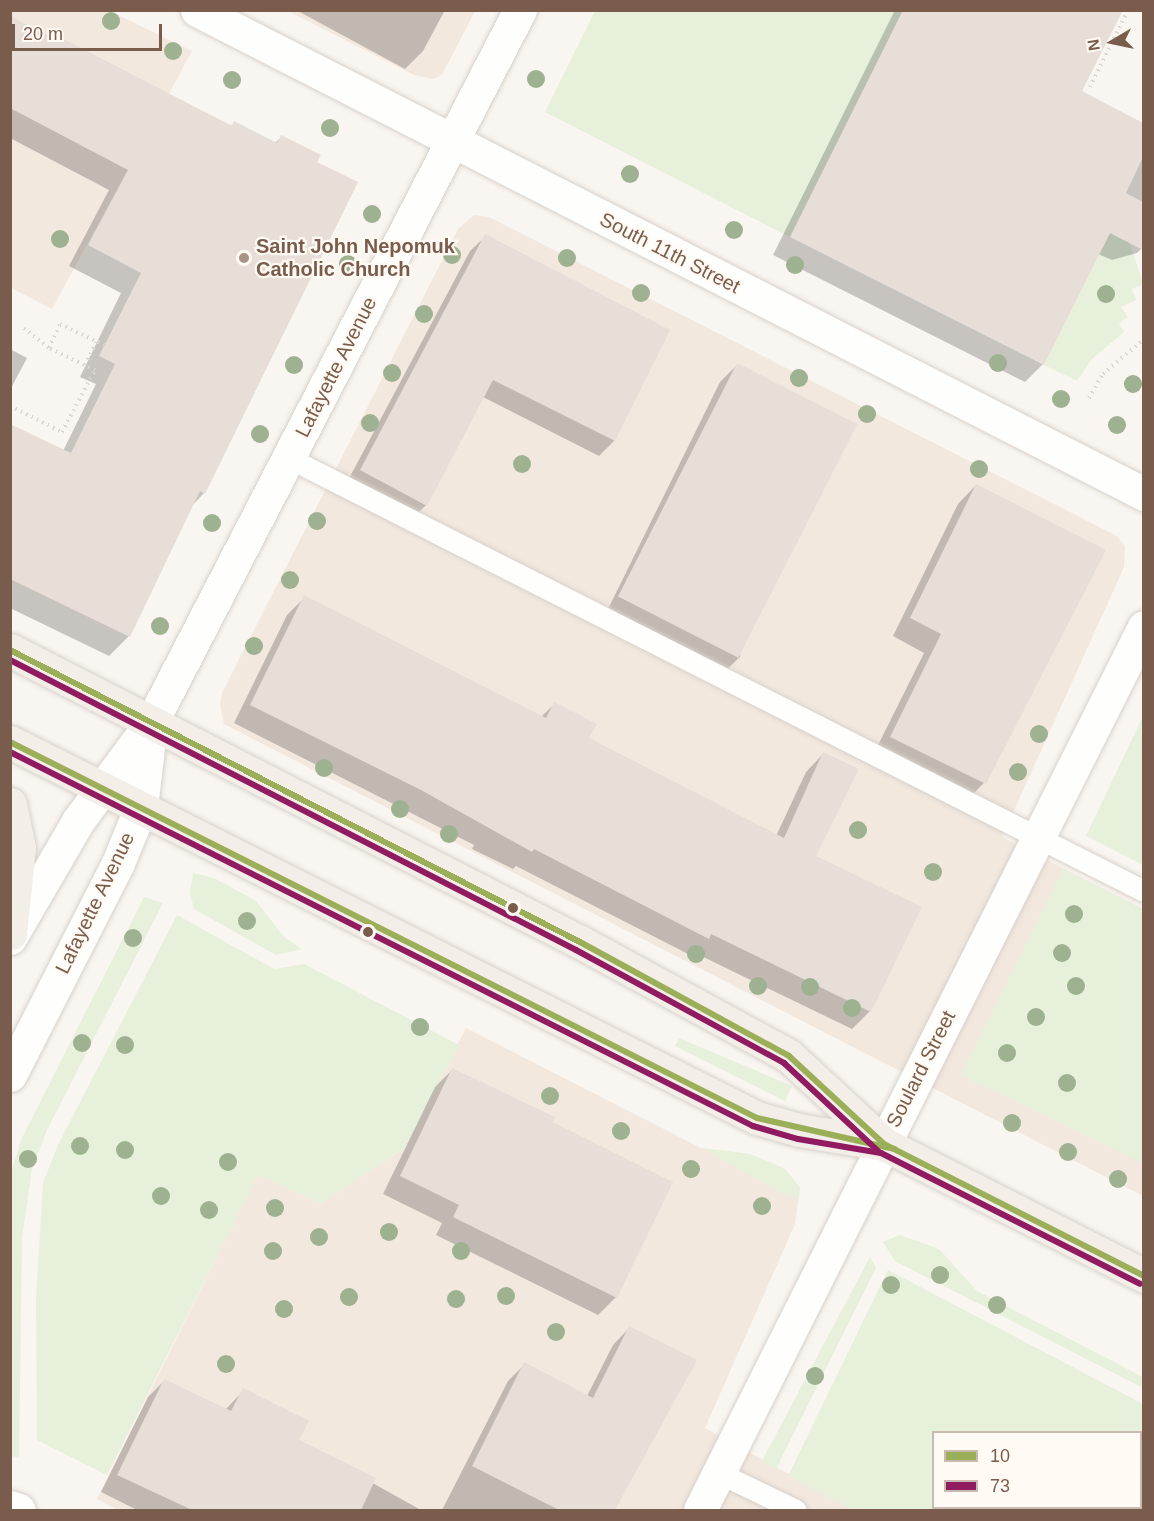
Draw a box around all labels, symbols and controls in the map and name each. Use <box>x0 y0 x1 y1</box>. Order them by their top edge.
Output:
scale bar <box>15 12 165 50</box>
north arrow <box>1082 12 1142 72</box>
text: 20 m <box>23 24 63 44</box>
text: N <box>1084 38 1103 52</box>
street label: South 11th Street <box>596 207 744 299</box>
place label: Saint John Nepomuk Catholic Church <box>256 234 455 281</box>
marker: Saint John Nepomuk Catholic Church <box>237 251 251 265</box>
street label: Lafayette Avenue <box>290 292 382 442</box>
street label: Lafayette Avenue <box>50 828 140 978</box>
unlabelled marker <box>507 902 519 914</box>
unlabelled marker <box>362 926 374 938</box>
street label: Soulard Street <box>881 1007 961 1131</box>
legend <box>932 1431 1142 1509</box>
text: 10 <box>990 1446 1010 1466</box>
text: 73 <box>990 1476 1010 1496</box>

